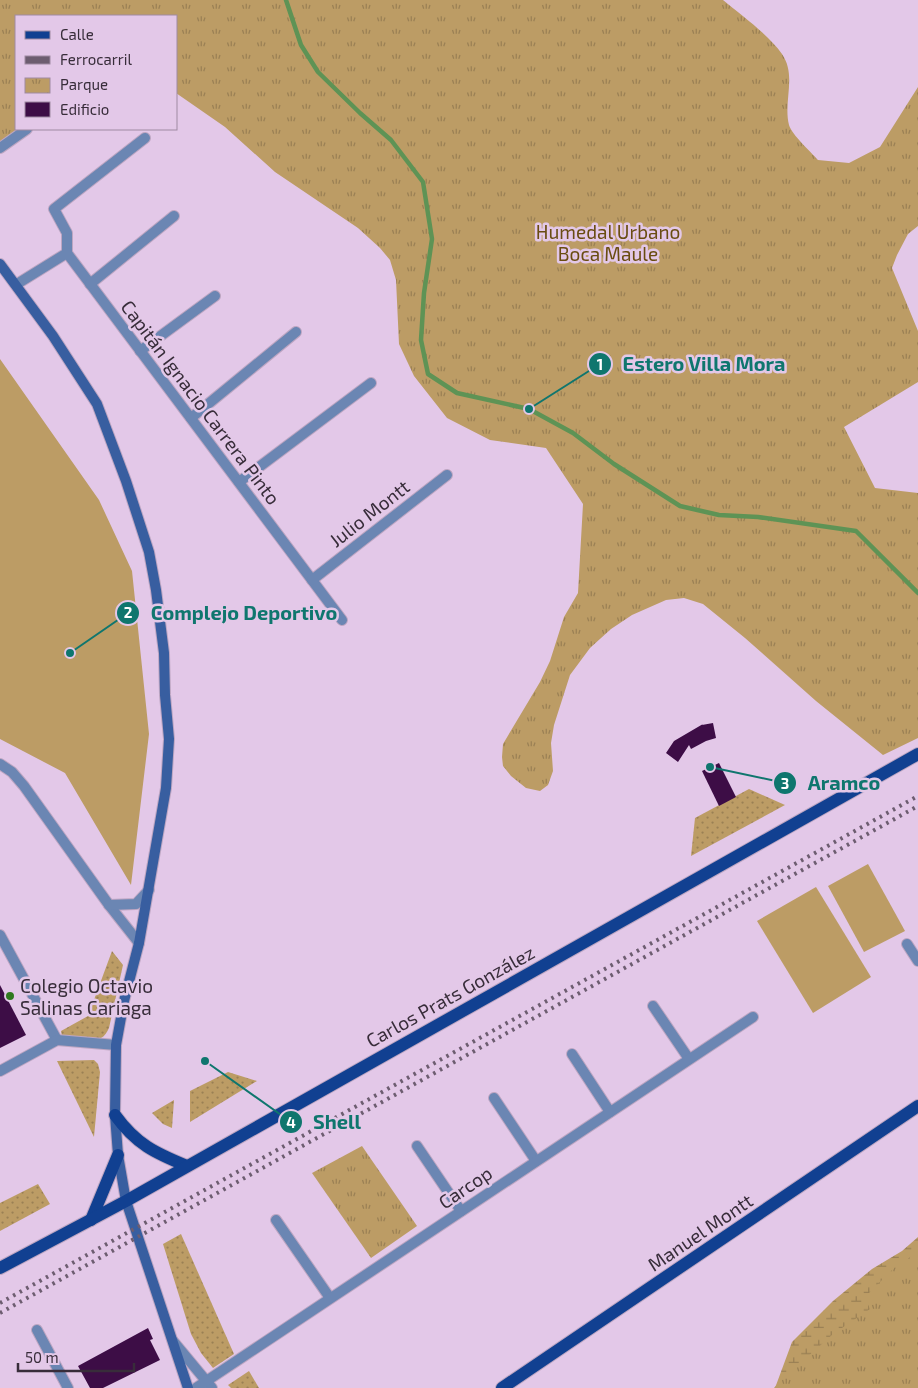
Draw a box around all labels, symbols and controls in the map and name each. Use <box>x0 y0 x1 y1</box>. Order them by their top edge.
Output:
legend <box>15 15 178 130</box>
text: Calle <box>60 25 94 43</box>
text: Ferrocarril <box>60 50 133 68</box>
text: Parque <box>60 75 108 93</box>
text: Edificio <box>60 100 109 118</box>
park label: Humedal Urbano Boca Maule <box>536 220 680 265</box>
street label: Capitán Ignacio Carrera Pinto <box>117 295 285 509</box>
callout: Estero Villa Mora <box>587 347 795 382</box>
text: Estero Villa Mora <box>623 351 785 375</box>
text: 1 <box>597 355 603 373</box>
street label: Julio Montt <box>324 474 414 552</box>
callout: Complejo Deportivo <box>116 596 347 631</box>
text: Complejo Deportivo <box>151 600 337 624</box>
text: 2 <box>124 603 133 621</box>
callout: Aramco <box>773 766 890 801</box>
text: Aramco <box>808 770 880 794</box>
text: 3 <box>781 774 789 792</box>
street label: Carlos Prats González <box>362 940 538 1052</box>
place label: Colegio Octavio Salinas Cariaga <box>20 974 153 1019</box>
marker: Colegio Octavio Salinas Cariaga <box>4 990 16 1002</box>
callout: Shell <box>278 1105 371 1140</box>
text: Shell <box>313 1109 362 1133</box>
text: 4 <box>286 1113 296 1131</box>
street label: Carcop <box>434 1161 496 1213</box>
street label: Manuel Montt <box>643 1188 757 1276</box>
scale bar <box>18 1340 134 1372</box>
text: 50 m <box>25 1348 59 1366</box>

